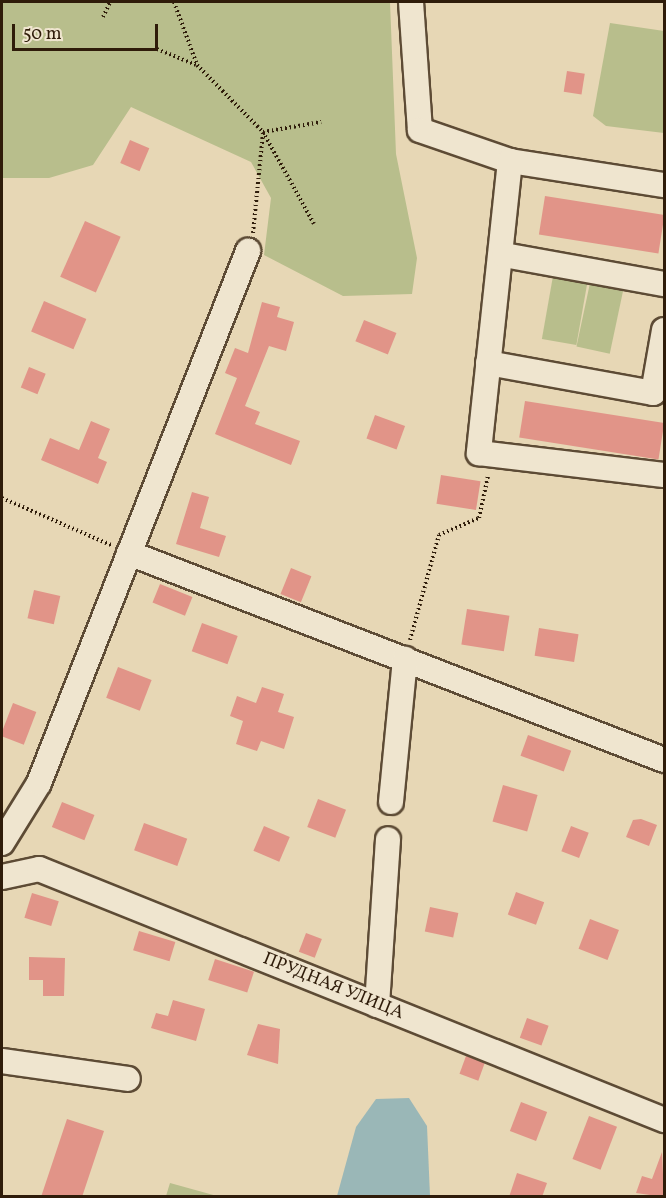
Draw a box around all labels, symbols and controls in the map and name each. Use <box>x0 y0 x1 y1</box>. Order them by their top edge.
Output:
scale bar <box>15 12 160 50</box>
text: 50 m <box>23 22 62 47</box>
street label: ПРУДНАЯ УЛИЦА <box>259 949 407 1025</box>

